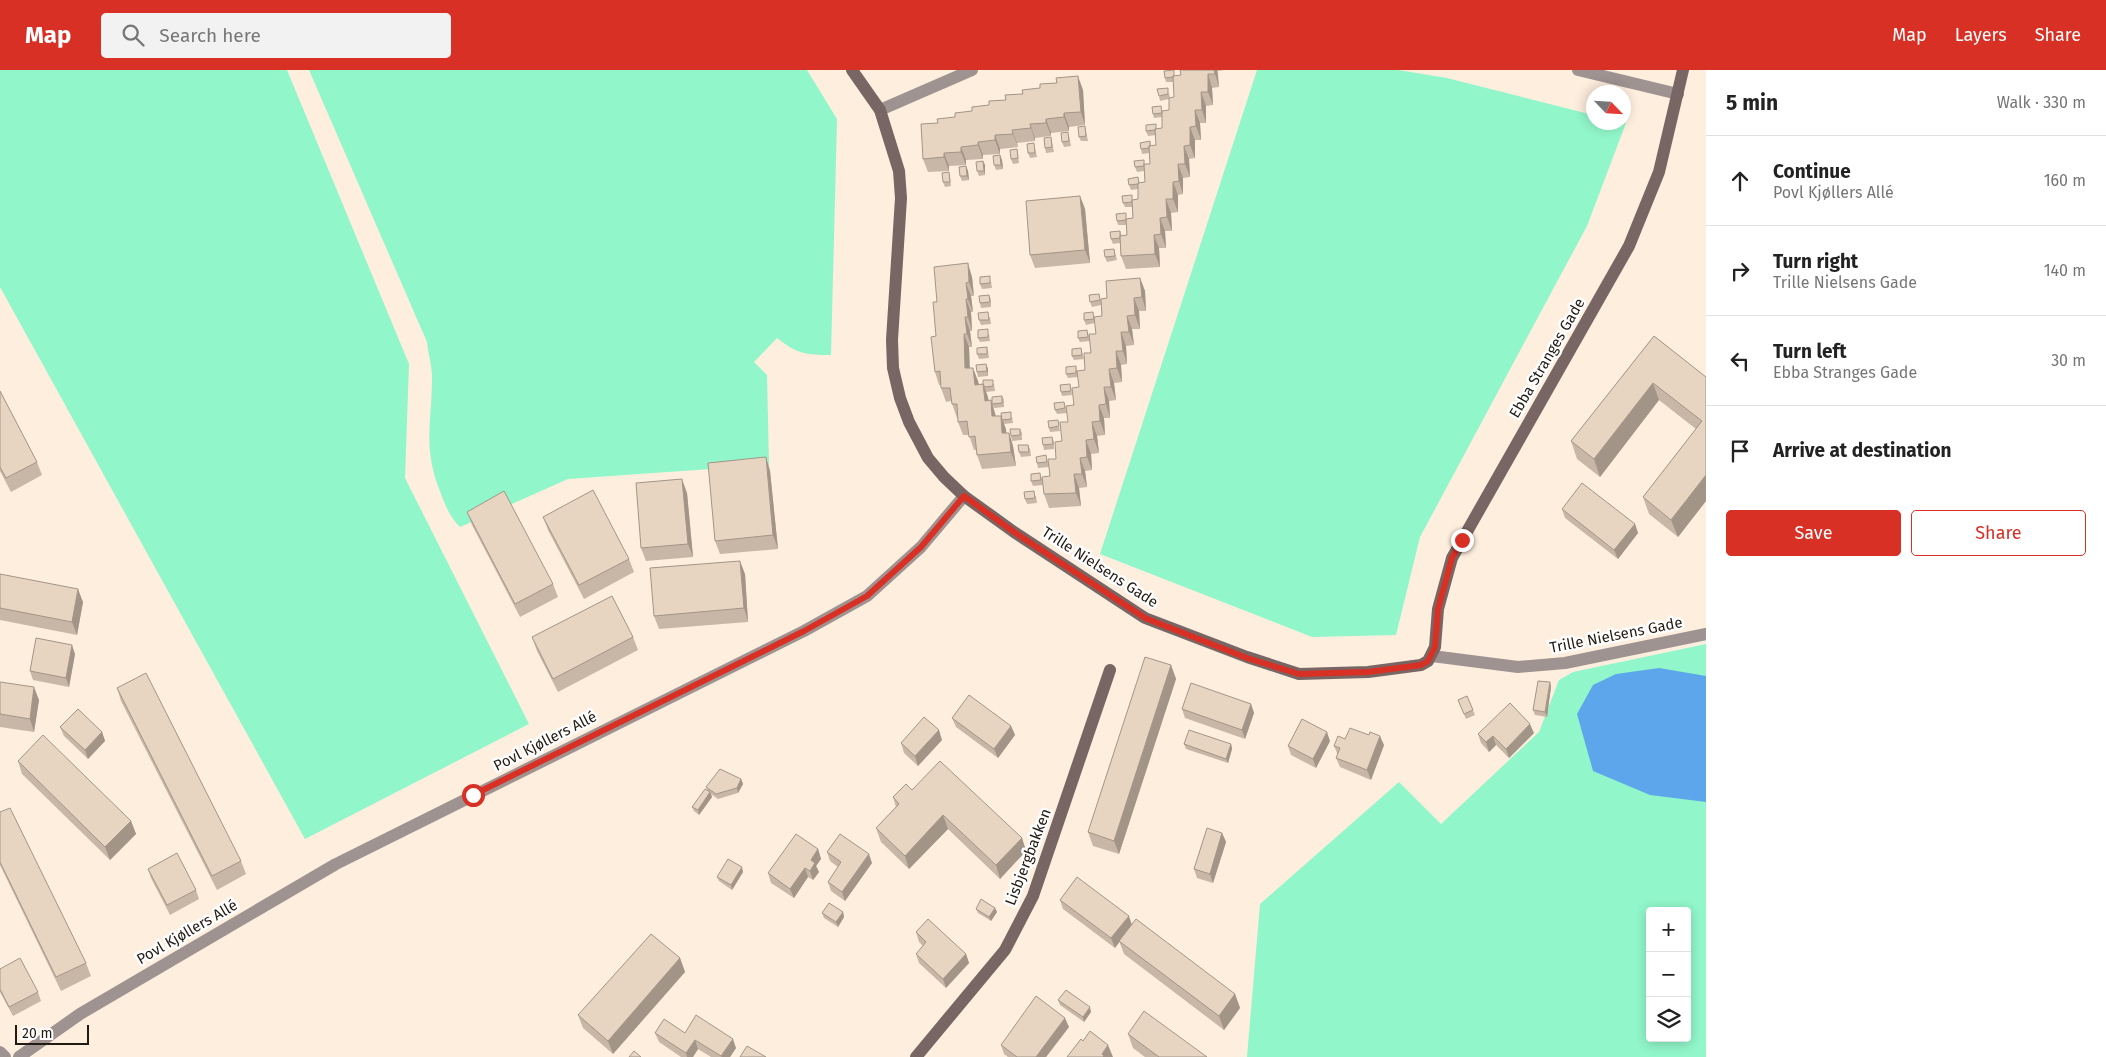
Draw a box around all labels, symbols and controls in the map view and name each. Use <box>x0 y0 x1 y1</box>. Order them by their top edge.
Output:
search box <box>101 13 451 58</box>
text: Map <box>25 21 71 49</box>
icon: search <box>119 21 147 49</box>
text: Search here <box>159 24 261 47</box>
text: Map <box>1892 24 1927 46</box>
text: Layers <box>1955 24 2007 46</box>
text: Share <box>2035 24 2081 46</box>
north arrow <box>1586 85 1631 130</box>
text: 5 min <box>1726 90 1778 116</box>
text: Walk · 330 m <box>1997 93 2086 112</box>
text: Continue <box>1773 160 1851 183</box>
icon: ahead <box>1726 167 1754 195</box>
text: 160 m <box>2044 171 2086 190</box>
text: Povl Kjøllers Allé <box>1773 183 1894 202</box>
text: Turn right <box>1773 250 1858 273</box>
icon: right <box>1726 257 1754 285</box>
text: 140 m <box>2044 261 2086 280</box>
text: Trille Nielsens Gade <box>1773 273 1917 292</box>
street label: Ebba Stranges Gade <box>1505 295 1589 421</box>
text: Turn left <box>1773 340 1847 363</box>
icon: left <box>1726 347 1754 375</box>
text: 30 m <box>2051 351 2086 370</box>
text: Ebba Stranges Gade <box>1773 363 1917 382</box>
icon: arrive <box>1726 437 1754 465</box>
text: Arrive at destination <box>1773 439 1952 462</box>
button: Save <box>1726 510 1901 556</box>
button: Share <box>1911 510 2086 556</box>
street label: Trille Nielsens Gade <box>1039 523 1161 611</box>
route end <box>1451 529 1474 552</box>
street label: Trille Nielsens Gade <box>1548 613 1684 657</box>
street label: Povl Kjøllers Allé <box>490 707 600 775</box>
route start <box>462 784 485 807</box>
street label: Lisbjergbakken <box>1001 806 1055 908</box>
street label: Povl Kjøllers Allé <box>133 896 241 968</box>
map controls <box>1646 907 1691 1042</box>
button: + <box>1646 907 1691 952</box>
button: − <box>1646 952 1691 997</box>
button: layers <box>1646 997 1691 1042</box>
scale bar <box>15 1022 89 1045</box>
text: 20 m <box>22 1025 52 1042</box>

